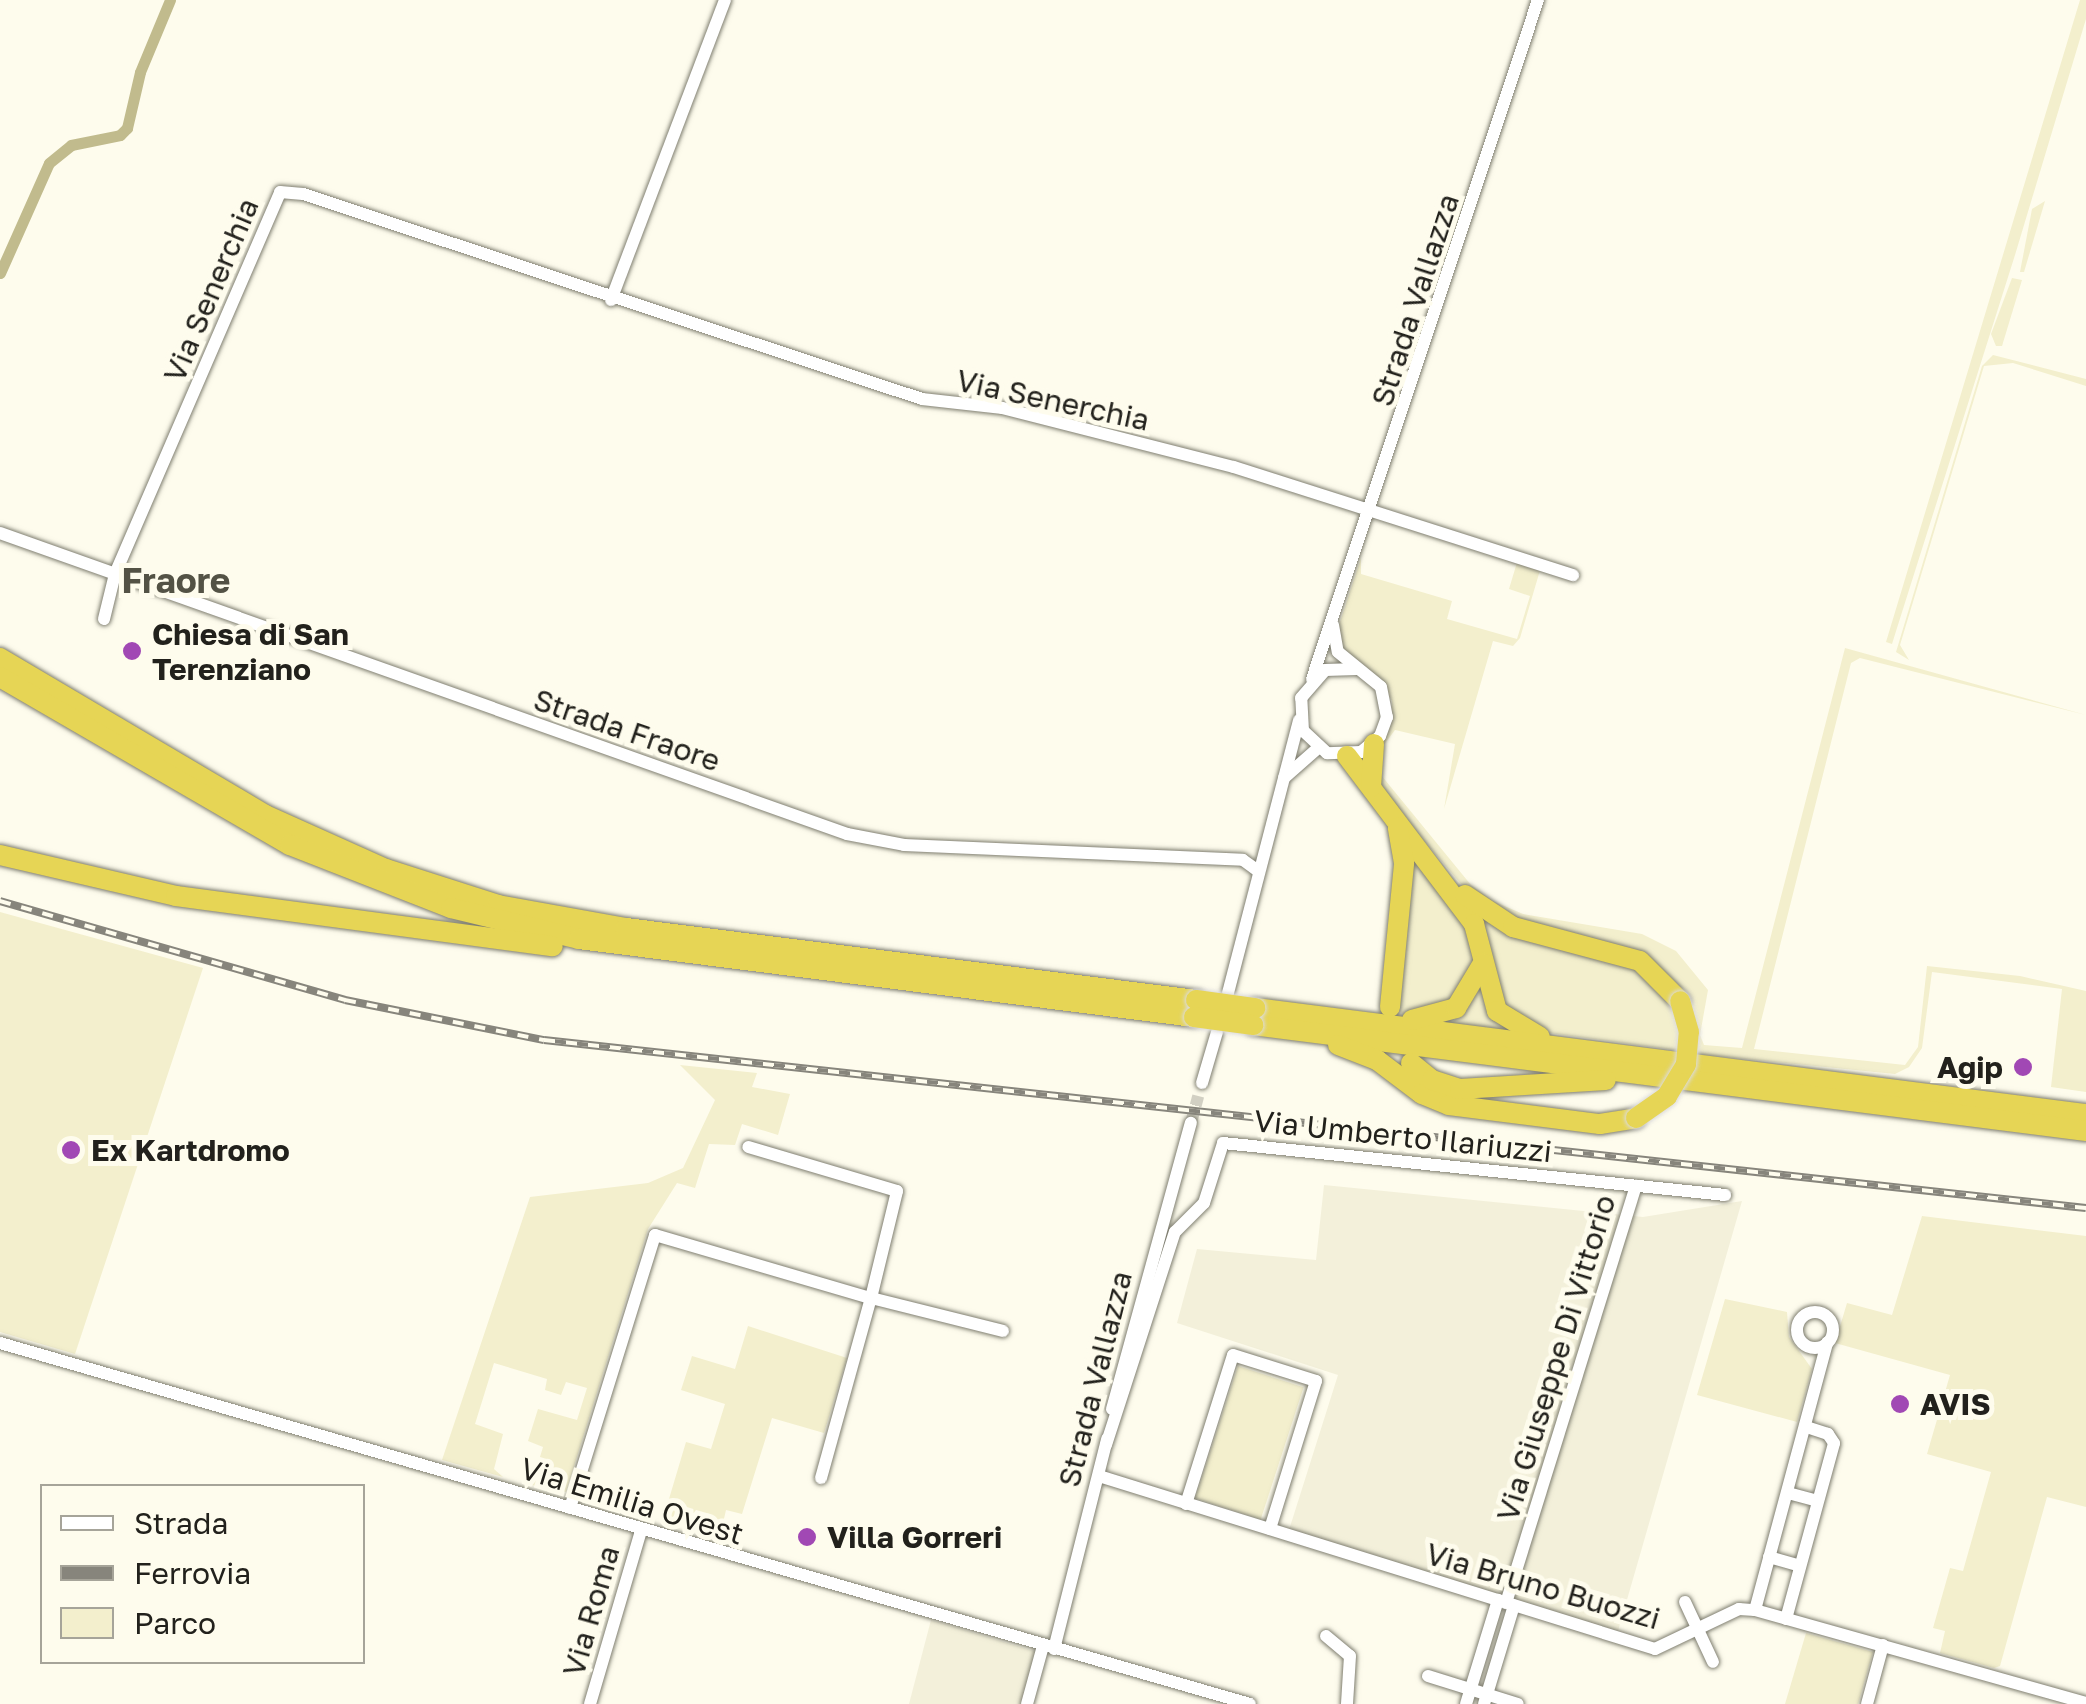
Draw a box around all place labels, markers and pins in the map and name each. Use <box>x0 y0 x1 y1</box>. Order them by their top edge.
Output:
place label: Chiesa di San Terenziano <box>152 616 349 686</box>
marker: Chiesa di San Terenziano <box>121 640 143 662</box>
place label: Agip <box>1937 1049 2003 1085</box>
marker: Agip <box>2012 1056 2034 1078</box>
place label: Ex Kartdromo <box>91 1132 290 1168</box>
marker: Ex Kartdromo <box>60 1139 82 1161</box>
place label: AVIS <box>1920 1386 1991 1422</box>
marker: AVIS <box>1889 1393 1911 1415</box>
place label: Villa Gorreri <box>827 1519 1002 1555</box>
marker: Villa Gorreri <box>796 1526 818 1548</box>

